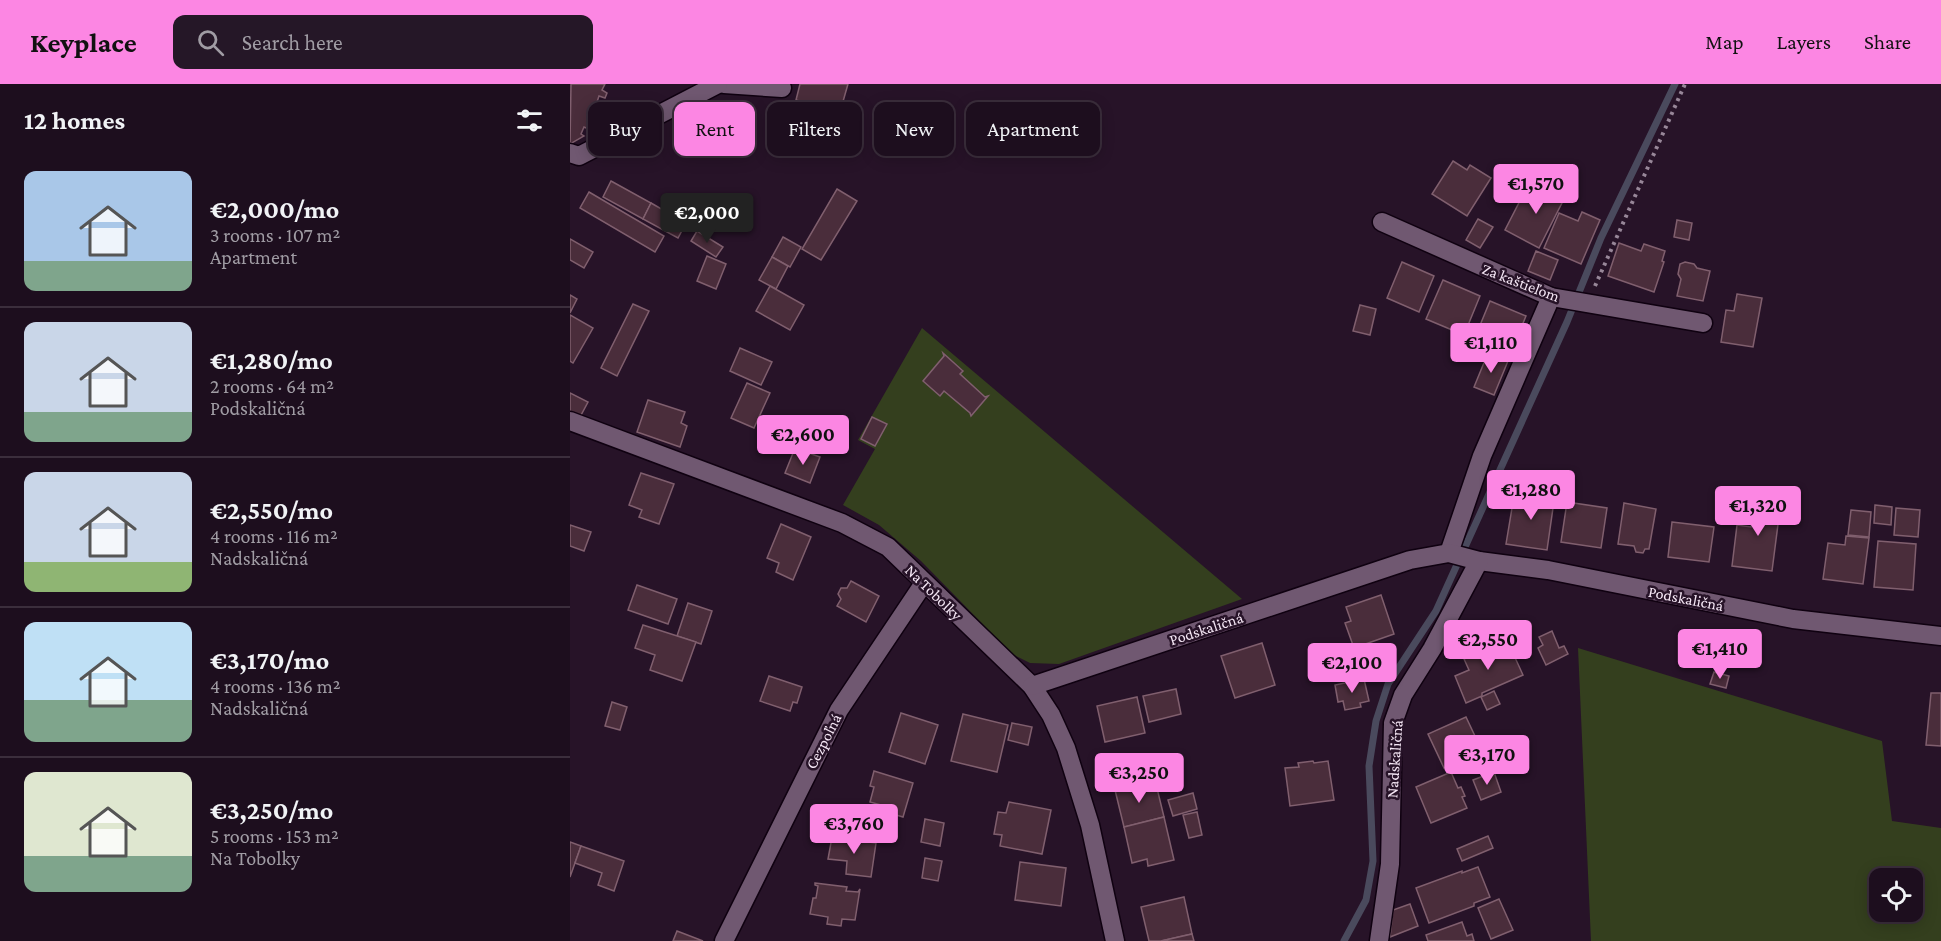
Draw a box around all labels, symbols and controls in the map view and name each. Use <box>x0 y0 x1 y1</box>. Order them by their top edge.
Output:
search box <box>173 15 593 69</box>
icon: search <box>194 26 227 59</box>
text: Keyplace <box>30 27 137 58</box>
text: Search here <box>242 30 343 55</box>
text: Map <box>1705 30 1744 54</box>
text: Layers <box>1777 30 1831 54</box>
text: Share <box>1864 30 1911 54</box>
chip: Buy <box>588 102 662 156</box>
chip: Rent <box>674 102 755 156</box>
chip: Filters <box>767 102 862 156</box>
chip: New <box>874 102 954 156</box>
chip: Apartment <box>966 102 1100 156</box>
icon: filters <box>513 104 546 137</box>
text: 12 homes <box>24 106 125 135</box>
pin: €1,570 <box>1487 164 1585 215</box>
text: €1,570 <box>1507 172 1565 194</box>
pin: €2,000 <box>658 193 756 244</box>
icon: home <box>72 195 144 267</box>
text: €2,000/mo <box>210 195 339 224</box>
text: €2,000 <box>674 201 740 223</box>
text: 3 rooms · 107 m² <box>210 224 340 246</box>
text: Apartment <box>210 246 297 268</box>
street label: Za kaštieľom <box>1480 260 1562 305</box>
pin: €1,110 <box>1442 323 1540 374</box>
text: €1,110 <box>1464 331 1518 353</box>
icon: home <box>72 346 144 418</box>
text: €1,280/mo <box>210 346 333 375</box>
text: 2 rooms · 64 m² <box>210 375 334 397</box>
text: Podskaličná <box>210 397 305 419</box>
pin: €2,600 <box>754 415 852 466</box>
text: €2,600 <box>771 423 835 445</box>
pin: €1,280 <box>1482 470 1580 521</box>
text: €1,280 <box>1501 478 1561 500</box>
pin: €1,320 <box>1709 486 1807 537</box>
text: €1,320 <box>1729 494 1787 516</box>
icon: home <box>72 496 144 568</box>
text: €2,550/mo <box>210 496 333 525</box>
text: 4 rooms · 116 m² <box>210 525 338 547</box>
text: Nadskaličná <box>210 547 308 569</box>
street label: Na Tobolky <box>901 561 966 625</box>
street label: Podskaličná <box>1647 583 1726 614</box>
street label: Podskaličná <box>1167 608 1246 648</box>
pin: €2,550 <box>1439 620 1537 671</box>
text: €2,550 <box>1458 628 1518 650</box>
pin: €1,410 <box>1671 629 1769 680</box>
text: €1,410 <box>1692 637 1748 659</box>
pin: €2,100 <box>1303 643 1401 694</box>
icon: home <box>72 646 144 718</box>
text: €3,170/mo <box>210 646 329 675</box>
text: €2,100 <box>1322 651 1382 673</box>
text: 4 rooms · 136 m² <box>210 675 341 697</box>
text: Nadskaličná <box>210 697 308 719</box>
street label: Cezpoľná <box>802 710 846 772</box>
street label: Nadskaličná <box>1383 719 1406 799</box>
pin: €3,170 <box>1438 735 1536 786</box>
text: €3,170 <box>1458 743 1516 765</box>
pin: €3,250 <box>1090 753 1188 804</box>
text: €3,250 <box>1109 761 1169 783</box>
icon: home <box>72 796 144 868</box>
text: €3,250/mo <box>210 796 333 825</box>
pin: €3,760 <box>805 804 903 855</box>
text: €3,760 <box>824 812 884 834</box>
text: 5 rooms · 153 m² <box>210 825 339 847</box>
text: Na Tobolky <box>210 847 300 869</box>
map controls <box>1869 868 1923 922</box>
button: locate <box>1869 868 1923 922</box>

